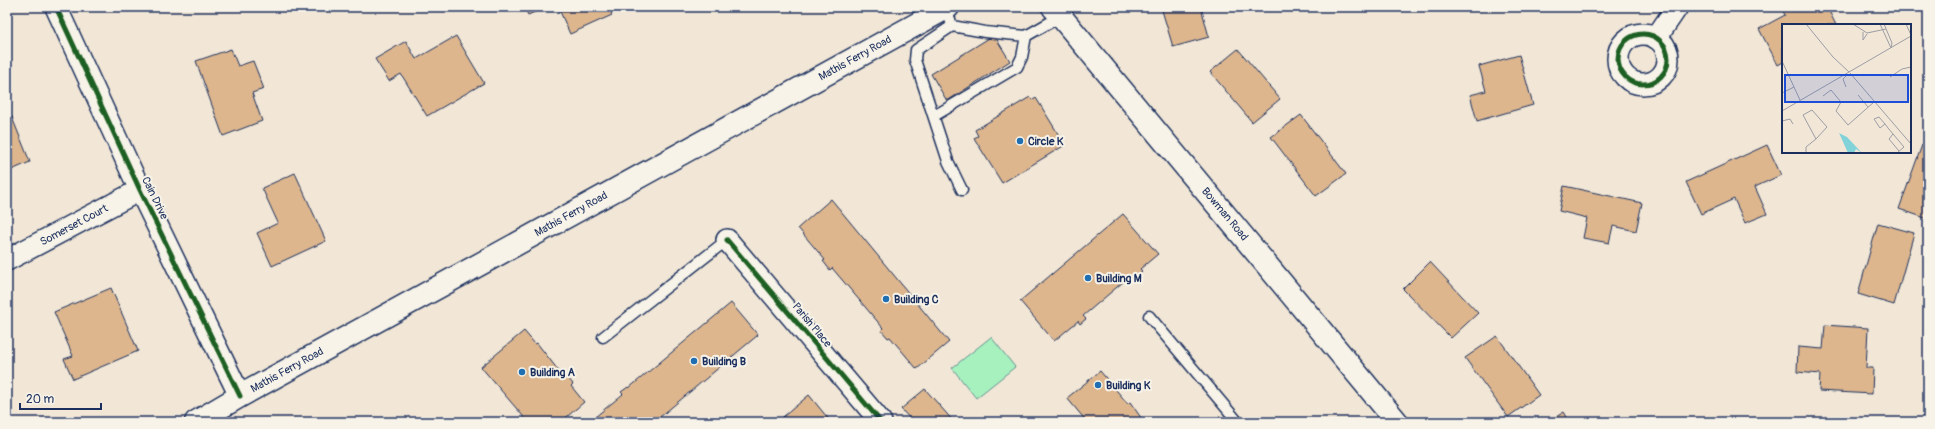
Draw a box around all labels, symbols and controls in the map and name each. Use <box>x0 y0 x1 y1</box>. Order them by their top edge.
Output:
inset map <box>1782 24 1911 153</box>
street label: Mathis Ferry Road <box>816 33 894 83</box>
place label: Circle K <box>1028 135 1064 148</box>
marker: Circle K <box>1015 136 1025 146</box>
street label: Cain Drive <box>139 175 171 222</box>
street label: Bowman Road <box>1199 185 1251 243</box>
street label: Mathis Ferry Road <box>532 189 610 239</box>
street label: Somerset Court <box>38 201 111 248</box>
place label: Building M <box>1096 272 1142 285</box>
marker: Building M <box>1083 273 1093 283</box>
place label: Building C <box>894 293 939 306</box>
marker: Building C <box>881 294 891 304</box>
street label: Parish Place <box>790 300 835 350</box>
street label: Mathis Ferry Road <box>248 345 326 395</box>
place label: Building B <box>702 355 746 368</box>
marker: Building B <box>689 356 699 366</box>
place label: Building A <box>530 366 576 379</box>
marker: Building A <box>517 367 527 377</box>
place label: Building K <box>1106 379 1151 392</box>
marker: Building K <box>1093 380 1103 390</box>
scale bar <box>20 385 101 411</box>
text: 20 m <box>26 392 55 407</box>

